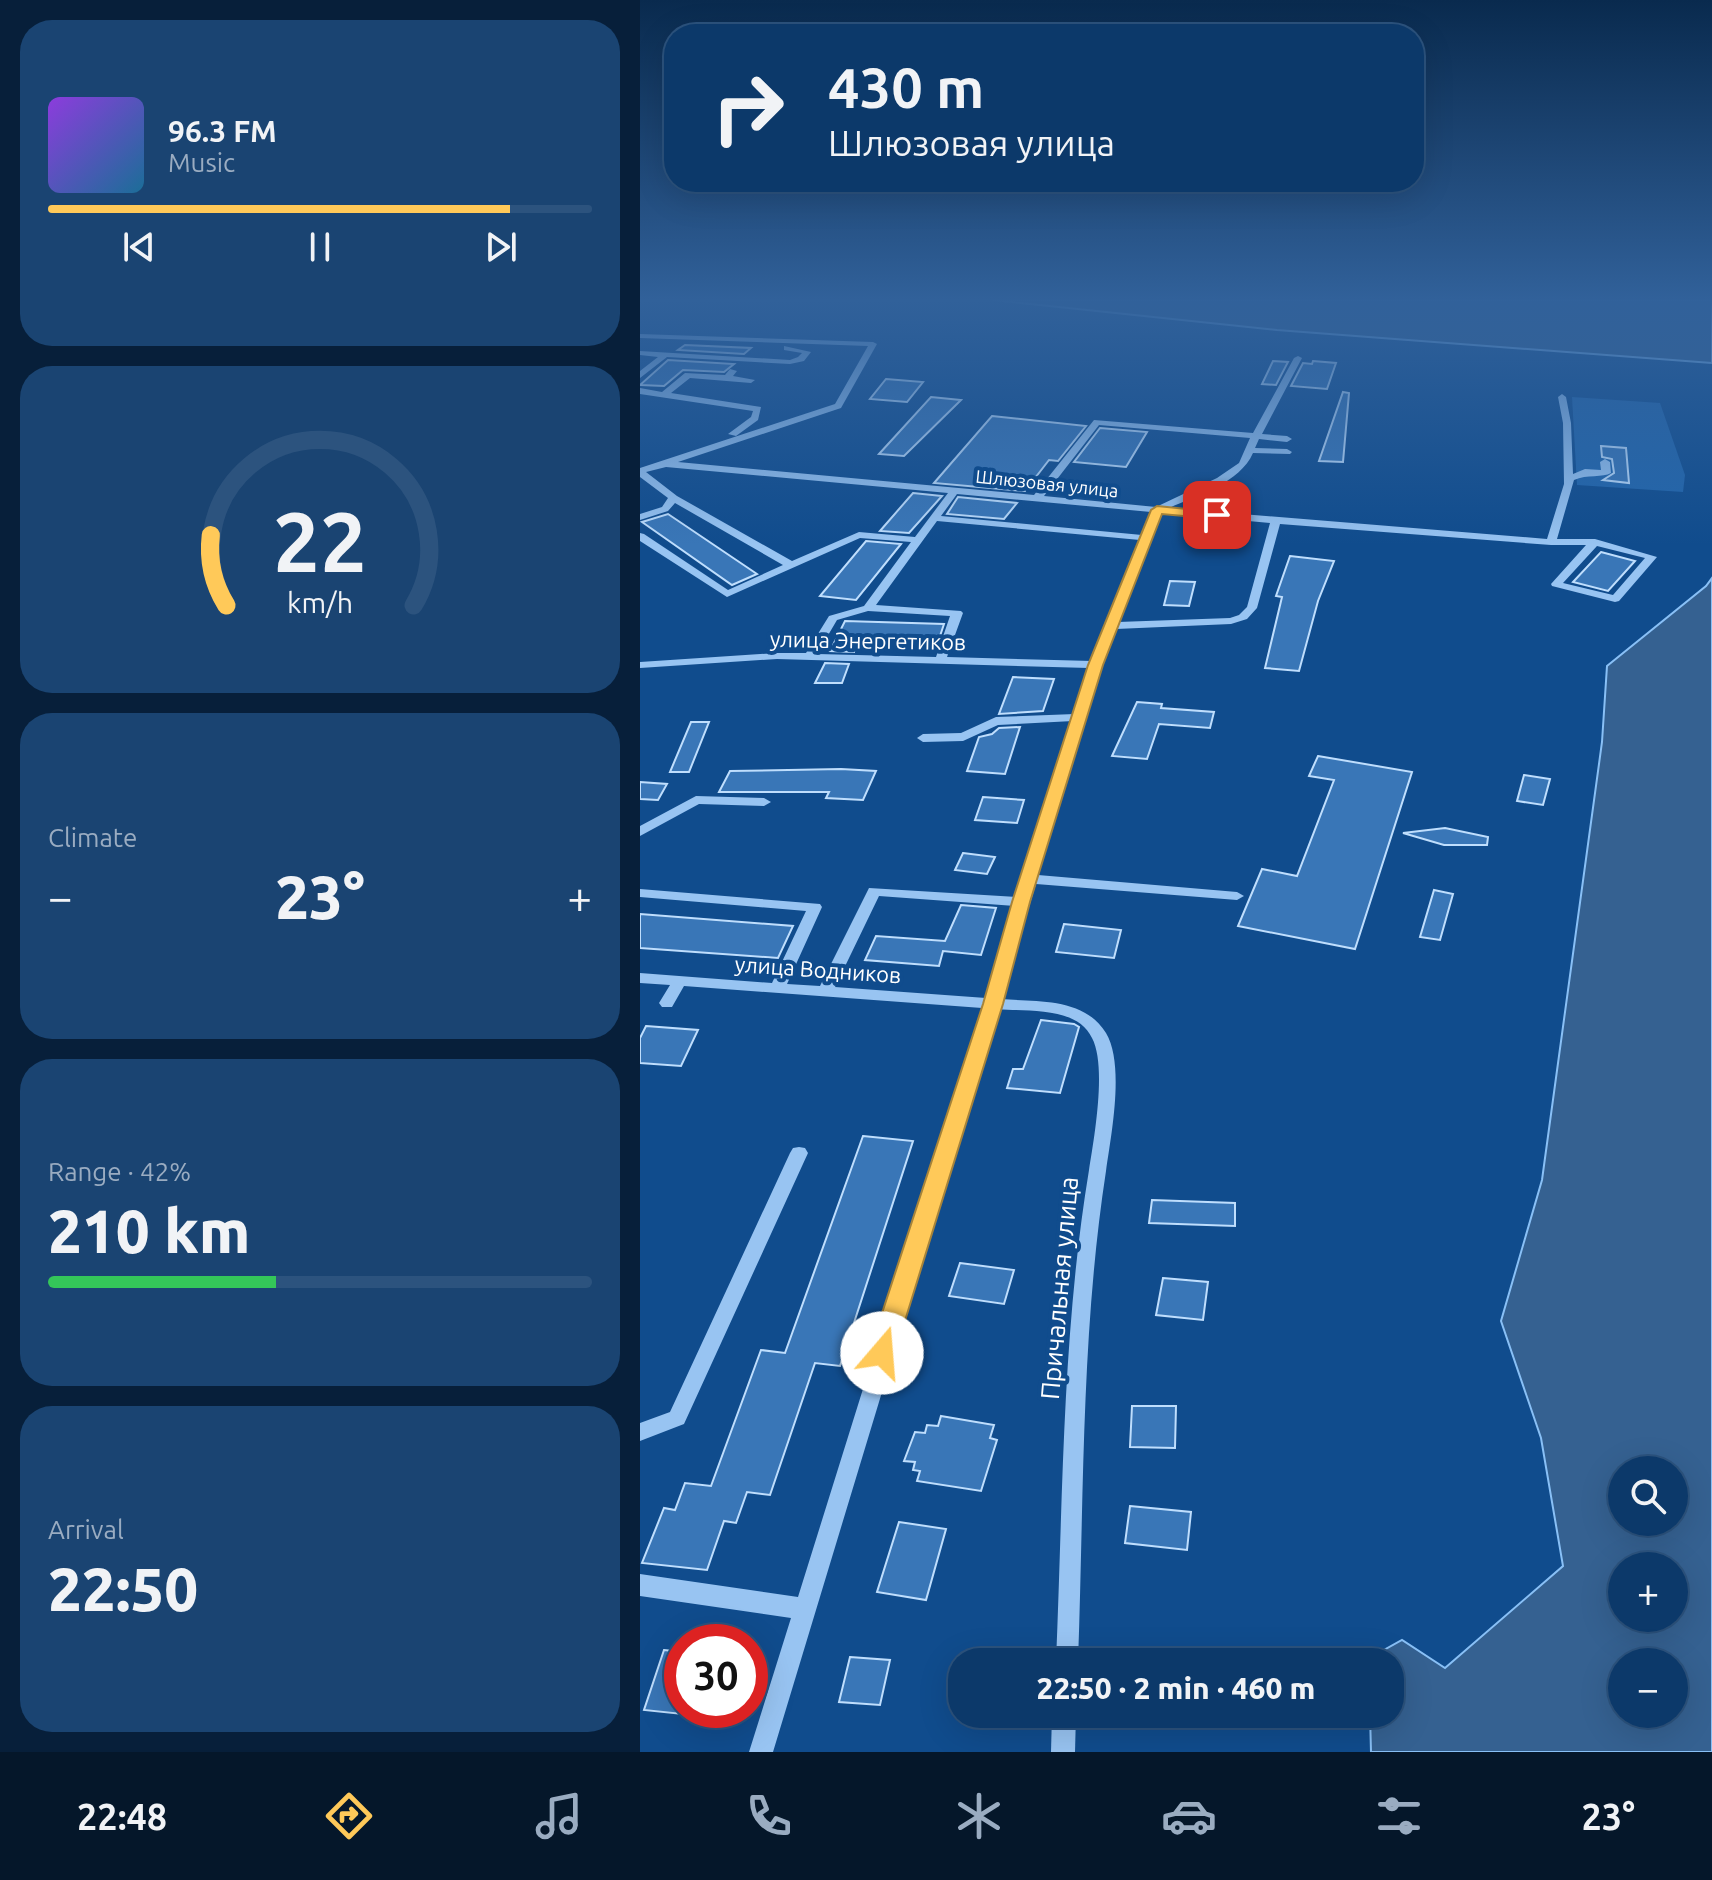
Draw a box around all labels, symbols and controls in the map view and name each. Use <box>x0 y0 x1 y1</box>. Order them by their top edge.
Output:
icon: right <box>696 56 800 160</box>
text: 430 m <box>828 56 984 119</box>
text: 96.3 FM <box>168 114 277 148</box>
text: Шлюзовая улица <box>828 122 1115 163</box>
text: Music <box>168 148 235 177</box>
icon: previous <box>117 225 161 269</box>
icon: pause <box>298 225 342 269</box>
icon: next <box>479 225 523 269</box>
street label: Шлюзовая улица <box>975 466 1119 500</box>
pin <box>1183 481 1251 549</box>
text: 22 <box>273 493 367 587</box>
icon: arrive <box>1195 493 1239 537</box>
text: km/h <box>287 586 353 618</box>
street label: улица Энергетиков <box>770 626 966 654</box>
text: Climate <box>48 823 137 852</box>
text: 23° <box>275 863 365 930</box>
text: − <box>48 872 73 921</box>
text: + <box>567 872 592 921</box>
street label: улица Водников <box>734 951 902 987</box>
text: Range · 42% <box>48 1157 191 1186</box>
street label: Причальная улица <box>1035 1175 1083 1401</box>
text: 210 km <box>48 1197 250 1264</box>
position arrow <box>840 1311 924 1395</box>
map controls <box>1608 1456 1688 1728</box>
button: search <box>1608 1456 1688 1536</box>
text: Arrival <box>48 1515 124 1544</box>
button: + <box>1608 1552 1688 1632</box>
text: 22:50 <box>48 1555 198 1622</box>
speed limit sign: 30 <box>664 1624 768 1728</box>
button: − <box>1608 1648 1688 1728</box>
text: 22:50 · 2 min · 460 m <box>1037 1671 1315 1705</box>
icon: directions <box>321 1788 377 1844</box>
icon: music <box>531 1788 587 1844</box>
icon: phone <box>741 1788 797 1844</box>
icon: climate <box>951 1788 1007 1844</box>
icon: car <box>1161 1788 1217 1844</box>
icon: filters <box>1371 1788 1427 1844</box>
text: 22:48 <box>77 1796 167 1837</box>
text: 23° <box>1582 1796 1635 1837</box>

